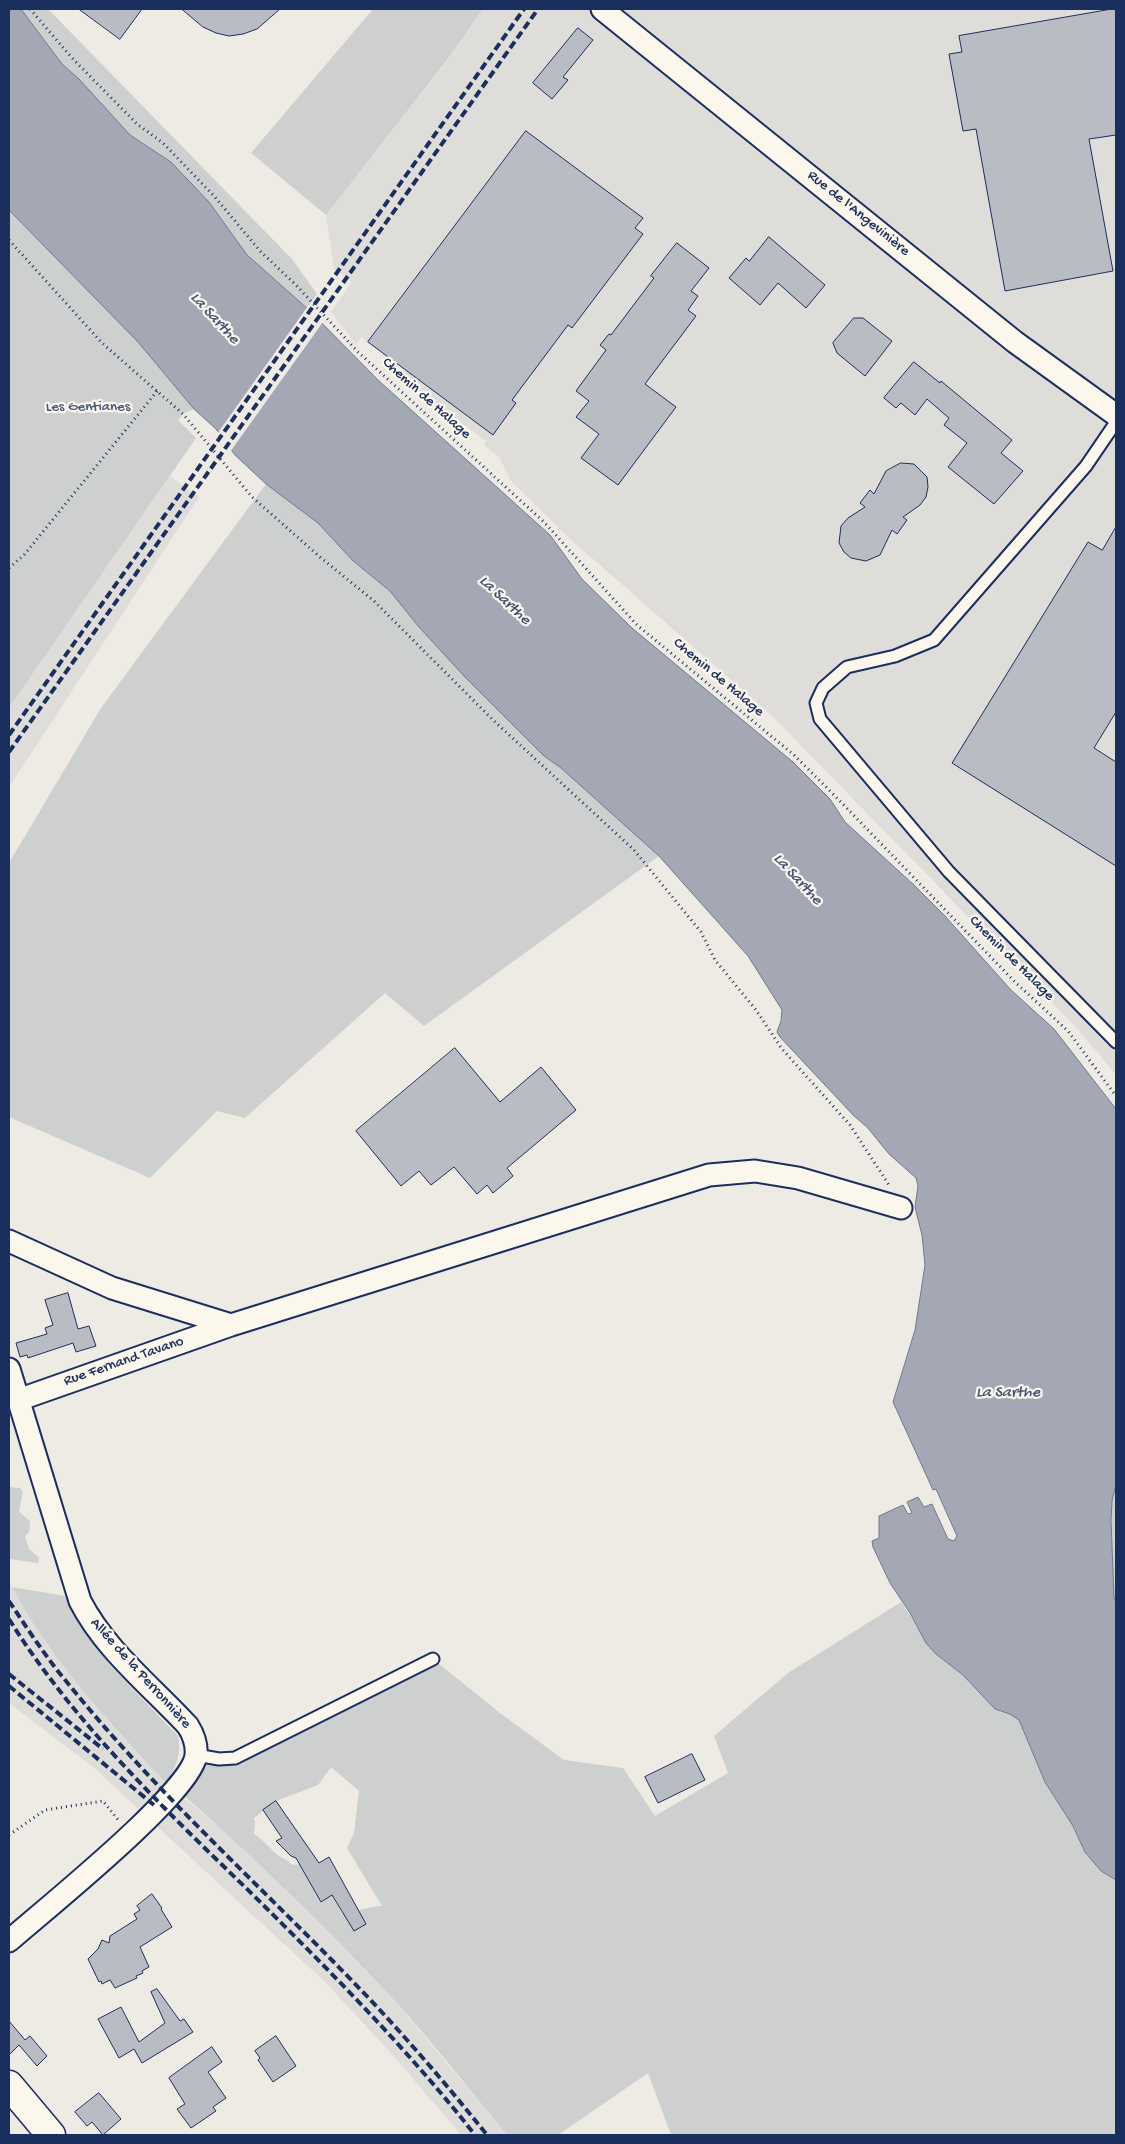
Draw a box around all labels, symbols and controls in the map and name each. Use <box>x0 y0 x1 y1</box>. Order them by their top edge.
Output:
street label: Rue de l'Angevinière <box>803 167 913 261</box>
water label: La Sarthe <box>185 289 243 349</box>
street label: Chemin de Halage <box>378 354 474 444</box>
park label: Les Gentianes <box>46 399 130 417</box>
water label: La Sarthe <box>474 572 534 630</box>
street label: Chemin de Halage <box>669 635 767 721</box>
water label: La Sarthe <box>768 850 826 910</box>
street label: Chemin de Halage <box>965 913 1057 1005</box>
street label: Rue Fernand Tavano <box>62 1333 186 1391</box>
water label: La Sarthe <box>976 1384 1040 1404</box>
street label: Allée de la Perronnière <box>86 1615 194 1733</box>

